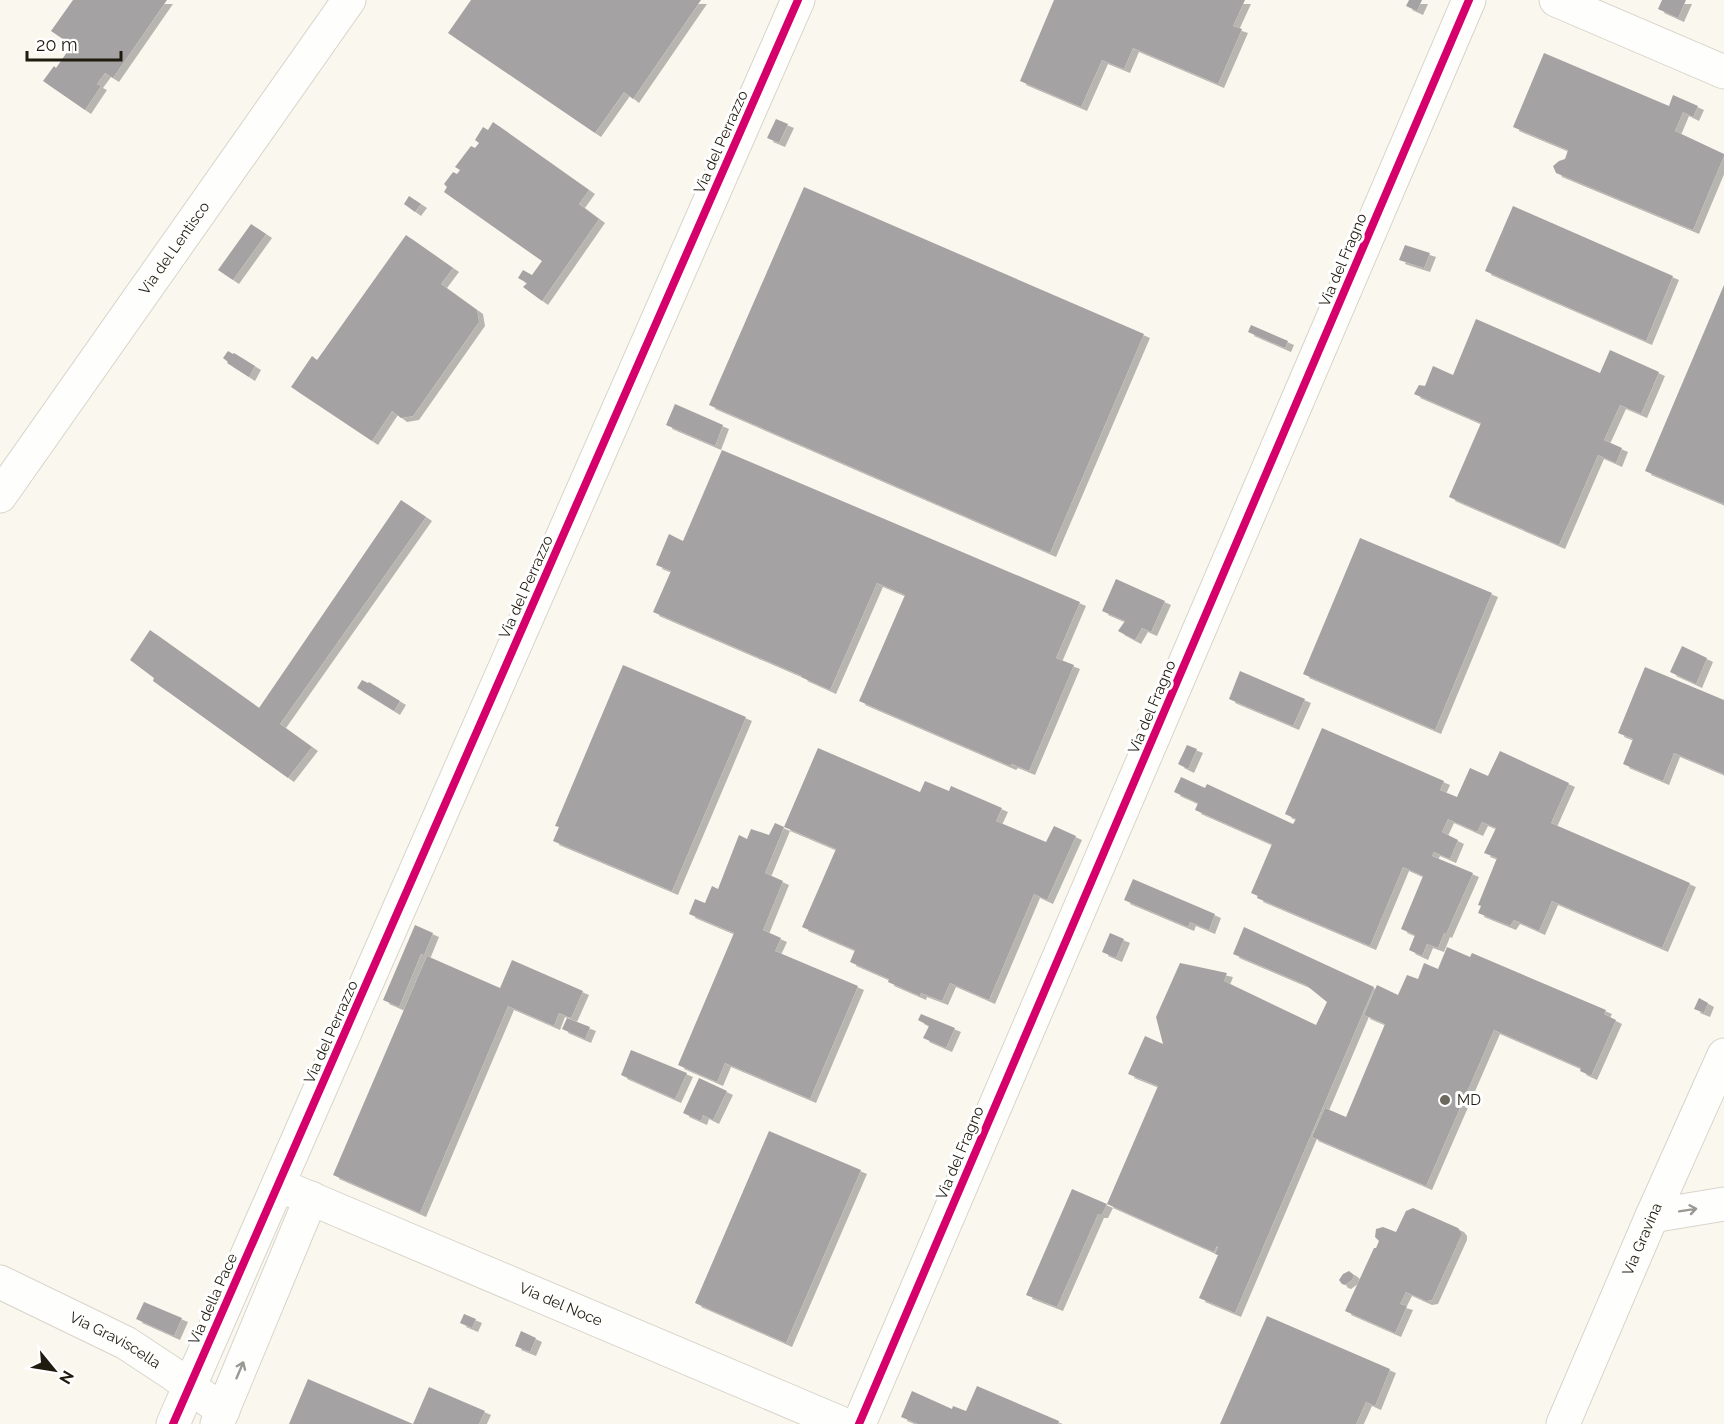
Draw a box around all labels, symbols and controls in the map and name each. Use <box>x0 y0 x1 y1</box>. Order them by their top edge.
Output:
scale bar <box>27 24 122 62</box>
text: 20 m <box>36 34 78 55</box>
street label: Via del Perrazzo <box>690 87 752 196</box>
street label: Via del Lentisco <box>135 198 213 298</box>
street label: Via del Fragno <box>1315 211 1371 309</box>
street label: Via del Perrazzo <box>495 532 557 641</box>
street label: Via del Fragno <box>1124 658 1180 756</box>
street label: Via del Perrazzo <box>300 977 362 1086</box>
place label: MD <box>1457 1091 1481 1109</box>
marker: MD <box>1438 1093 1452 1107</box>
street label: Via del Fragno <box>932 1104 988 1202</box>
street label: Via Gravina <box>1619 1200 1666 1278</box>
one-way arrow <box>1678 1204 1697 1215</box>
street label: Via della Pace <box>185 1250 241 1347</box>
street label: Via del Noce <box>516 1279 605 1330</box>
street label: Via Graviscella <box>67 1308 164 1372</box>
north arrow <box>24 1340 84 1400</box>
one-way arrow <box>235 1361 246 1380</box>
text: N <box>55 1367 78 1387</box>

